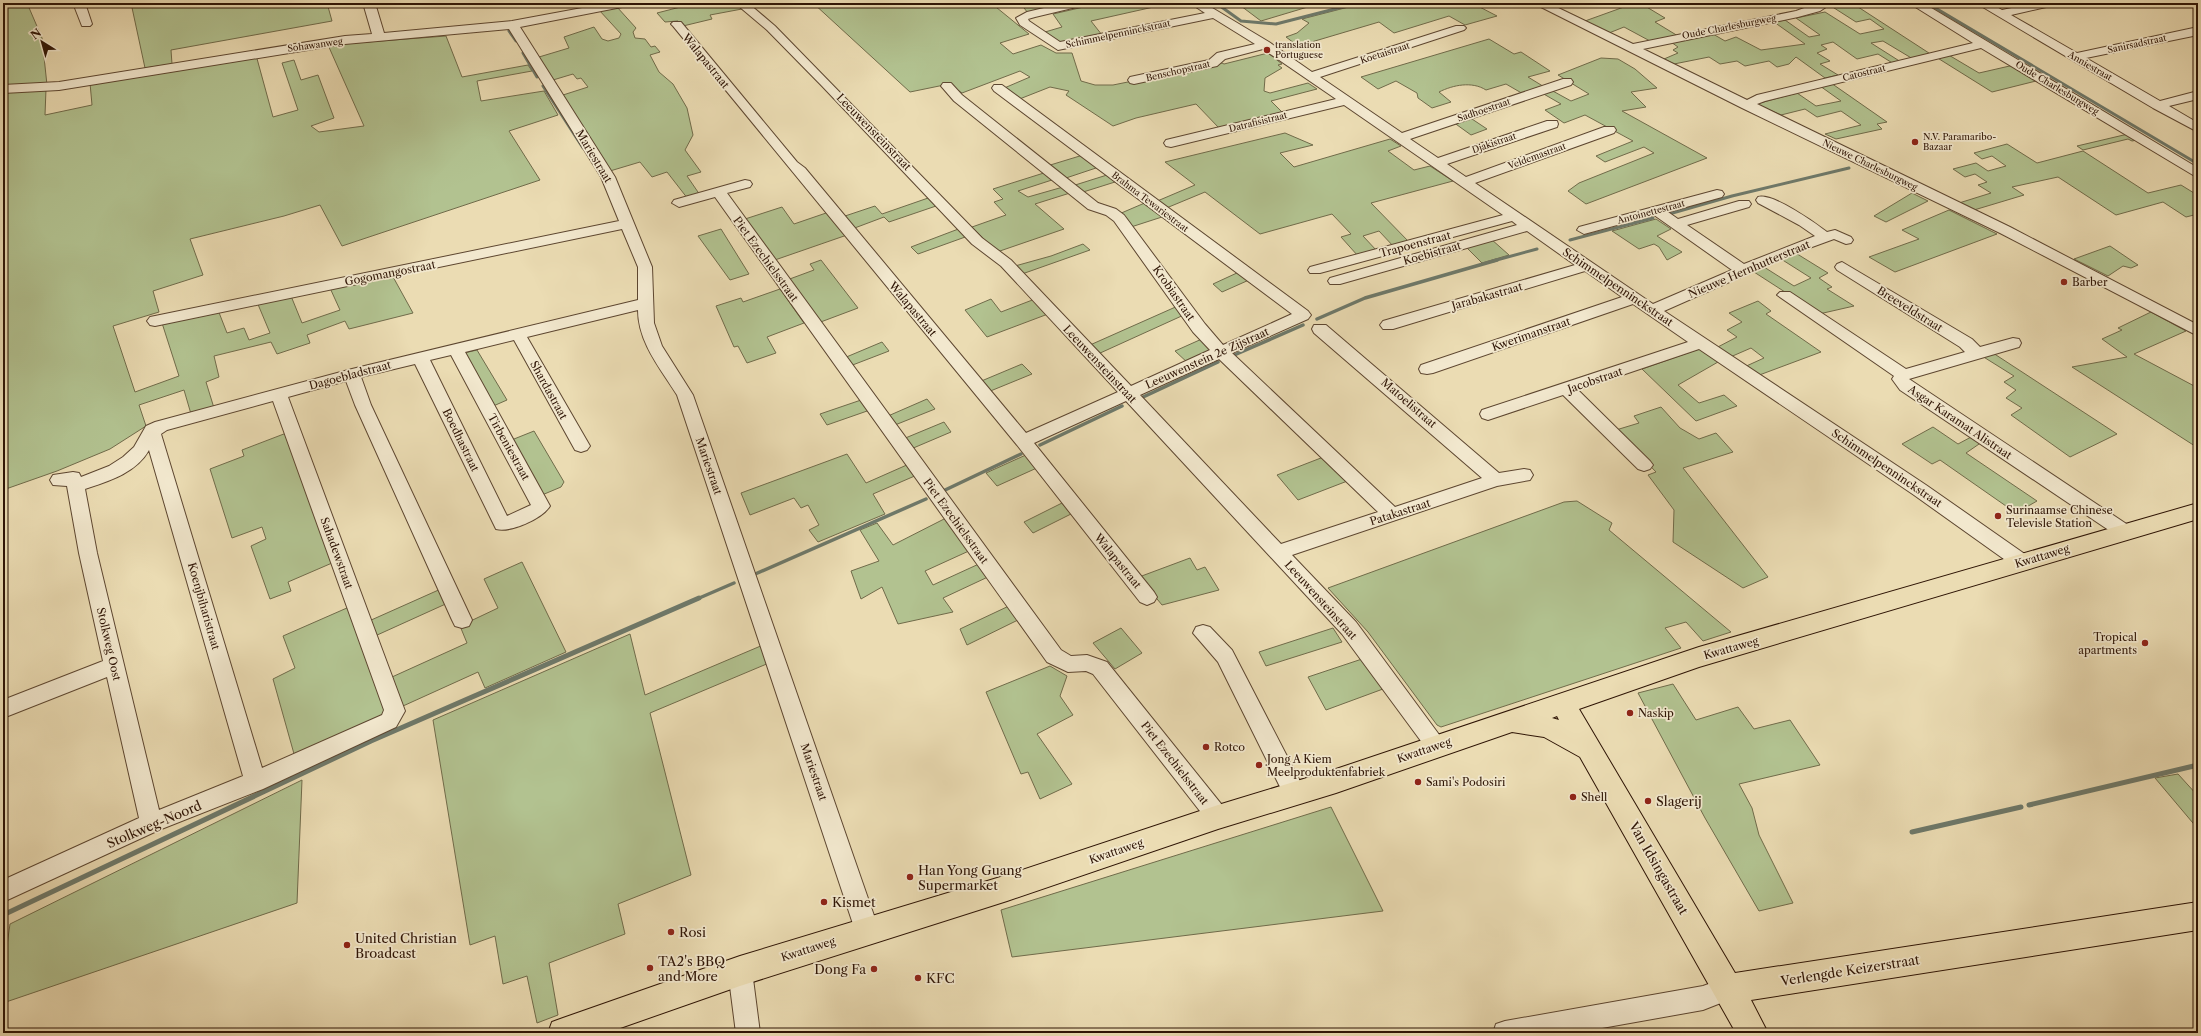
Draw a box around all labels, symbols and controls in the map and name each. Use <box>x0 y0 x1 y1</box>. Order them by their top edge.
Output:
street label: Oude Charlesburgweg <box>1681 12 1777 41</box>
street label: Schimmelpenninckstraat <box>1065 17 1172 50</box>
north arrow <box>22 22 62 62</box>
text: N <box>28 25 44 42</box>
street label: Walapastraat <box>679 30 733 92</box>
street label: Sanirsadstraat <box>2106 32 2168 55</box>
street label: Sohawanweg <box>287 35 343 54</box>
place label: translation Portuguese <box>1275 39 1323 60</box>
street label: Koetaistraat <box>1359 39 1412 66</box>
marker: translation Portuguese <box>1262 45 1272 55</box>
street label: Anniestraat <box>2065 48 2115 83</box>
street label: Benschopstraat <box>1145 58 1212 83</box>
street label: Oude Charlesburgweg <box>2014 58 2101 117</box>
street label: Catostraat <box>1841 62 1887 83</box>
street label: Leeuwensteinstraat <box>834 91 914 174</box>
street label: Sadhoestraat <box>1456 95 1513 124</box>
street label: Datrafisistraat <box>1228 109 1289 134</box>
street label: Mariestraat <box>573 127 615 185</box>
street label: Djakistraat <box>1470 130 1518 155</box>
place label: N.V. Paramaribo- Bazaar <box>1923 131 1996 152</box>
street label: Nieuwe Charlesburgweg <box>1821 137 1920 192</box>
marker: N.V. Paramaribo- Bazaar <box>1910 137 1920 147</box>
street label: Veldemastraat <box>1506 140 1568 171</box>
street label: Brahma Tewariestraat <box>1110 169 1192 235</box>
street label: Antoinettestraat <box>1615 197 1687 226</box>
street label: Piet Ezechielsstraat <box>730 214 802 304</box>
street label: Trapoenstraat <box>1378 228 1452 260</box>
street label: Nieuwe Hernhutterstraat <box>1686 237 1812 301</box>
street label: Koebistraat <box>1401 238 1463 268</box>
street label: Schimmelpenninckstraat <box>1560 245 1676 329</box>
street label: Gogomangostraat <box>343 257 437 289</box>
street label: Krobiastraat <box>1150 263 1198 323</box>
place label: Barber <box>2072 275 2108 289</box>
marker: Barber <box>2059 277 2069 287</box>
street label: Walapastraat <box>885 278 940 339</box>
street label: Jarabakastraat <box>1448 279 1524 313</box>
street label: Breeveldstraat <box>1875 283 1945 335</box>
street label: Kwerimanstraat <box>1490 314 1572 354</box>
street label: Leeuwensteinstraat <box>1060 322 1140 406</box>
street label: Leeuwenstein 2e Zijstraat <box>1143 324 1271 392</box>
street label: Dagoebladstraat <box>307 357 393 393</box>
street label: Shardastraat <box>527 358 571 422</box>
street label: Jacobstraat <box>1564 364 1625 397</box>
street label: Matoelistraat <box>1378 375 1440 431</box>
street label: Asgar Karamat Alistraat <box>1904 381 2015 462</box>
street label: Boedhastraat <box>440 406 482 474</box>
street label: Tirbeniestraat <box>485 411 533 483</box>
street label: Schimmelpenninckstraat <box>1829 426 1945 510</box>
street label: Mariestraat <box>693 436 725 497</box>
street label: Piet Ezechielsstraat <box>920 476 992 566</box>
street label: Patakastraat <box>1368 496 1432 528</box>
place label: Surinaamse Chinese Televisle Station <box>2006 503 2113 530</box>
marker: Surinaamse Chinese Televisle Station <box>1993 511 2003 521</box>
street label: Sahadewstraat <box>318 515 356 591</box>
street label: Walapastraat <box>1091 530 1145 592</box>
street label: Kwattaweg <box>2013 541 2071 571</box>
street label: Leeuwensteinstraat <box>1282 558 1360 643</box>
street label: Koenjbiharistraat <box>185 561 223 651</box>
street label: Stolkweg Oost <box>94 606 124 682</box>
place label: Tropical apartments <box>2078 630 2138 657</box>
street label: Kwattaweg <box>1702 633 1760 662</box>
marker: Tropical apartments <box>2140 638 2150 648</box>
place label: Naskip <box>1638 706 1674 720</box>
marker: Naskip <box>1625 708 1635 718</box>
street label: Piet Ezechielsstraat <box>1138 719 1212 808</box>
street label: Kwattaweg <box>1395 734 1453 766</box>
place label: Rotco <box>1214 740 1245 754</box>
street label: Mariestraat <box>798 742 830 803</box>
marker: Rotco <box>1201 742 1211 752</box>
place label: Jong A Kiem Meelproduktenfabriek <box>1265 752 1386 779</box>
marker: Jong A Kiem Meelproduktenfabriek <box>1254 760 1264 770</box>
place label: Sami's Podosiri <box>1426 775 1506 789</box>
marker: Sami's Podosiri <box>1413 777 1423 787</box>
place label: Shell <box>1581 790 1608 804</box>
marker: Shell <box>1568 792 1578 802</box>
place label: Slagerij <box>1656 793 1702 809</box>
marker: Slagerij <box>1643 796 1653 806</box>
street label: Stolkweg-Noord <box>104 797 204 851</box>
street label: Van Idsingastraat <box>1625 818 1692 918</box>
street label: Kwattaweg <box>1087 835 1145 867</box>
place label: Han Yong Guang Supermarket <box>918 862 1022 893</box>
marker: Han Yong Guang Supermarket <box>905 872 915 882</box>
place label: Kismet <box>832 894 876 910</box>
marker: Kismet <box>819 897 829 907</box>
place label: Rosi <box>679 924 706 940</box>
marker: Rosi <box>666 927 676 937</box>
place label: United Christian Broadcast <box>355 930 457 961</box>
street label: Kwattaweg <box>779 934 837 964</box>
marker: United Christian Broadcast <box>342 940 352 950</box>
street label: Verlengde Keizerstraat <box>1779 951 1921 989</box>
place label: TA2's BBQ and More <box>658 953 725 984</box>
place label: Dong Fa <box>814 961 866 977</box>
marker: TA2's BBQ and More <box>645 963 655 973</box>
marker: Dong Fa <box>869 964 879 974</box>
place label: KFC <box>926 970 955 986</box>
marker: KFC <box>913 973 923 983</box>

